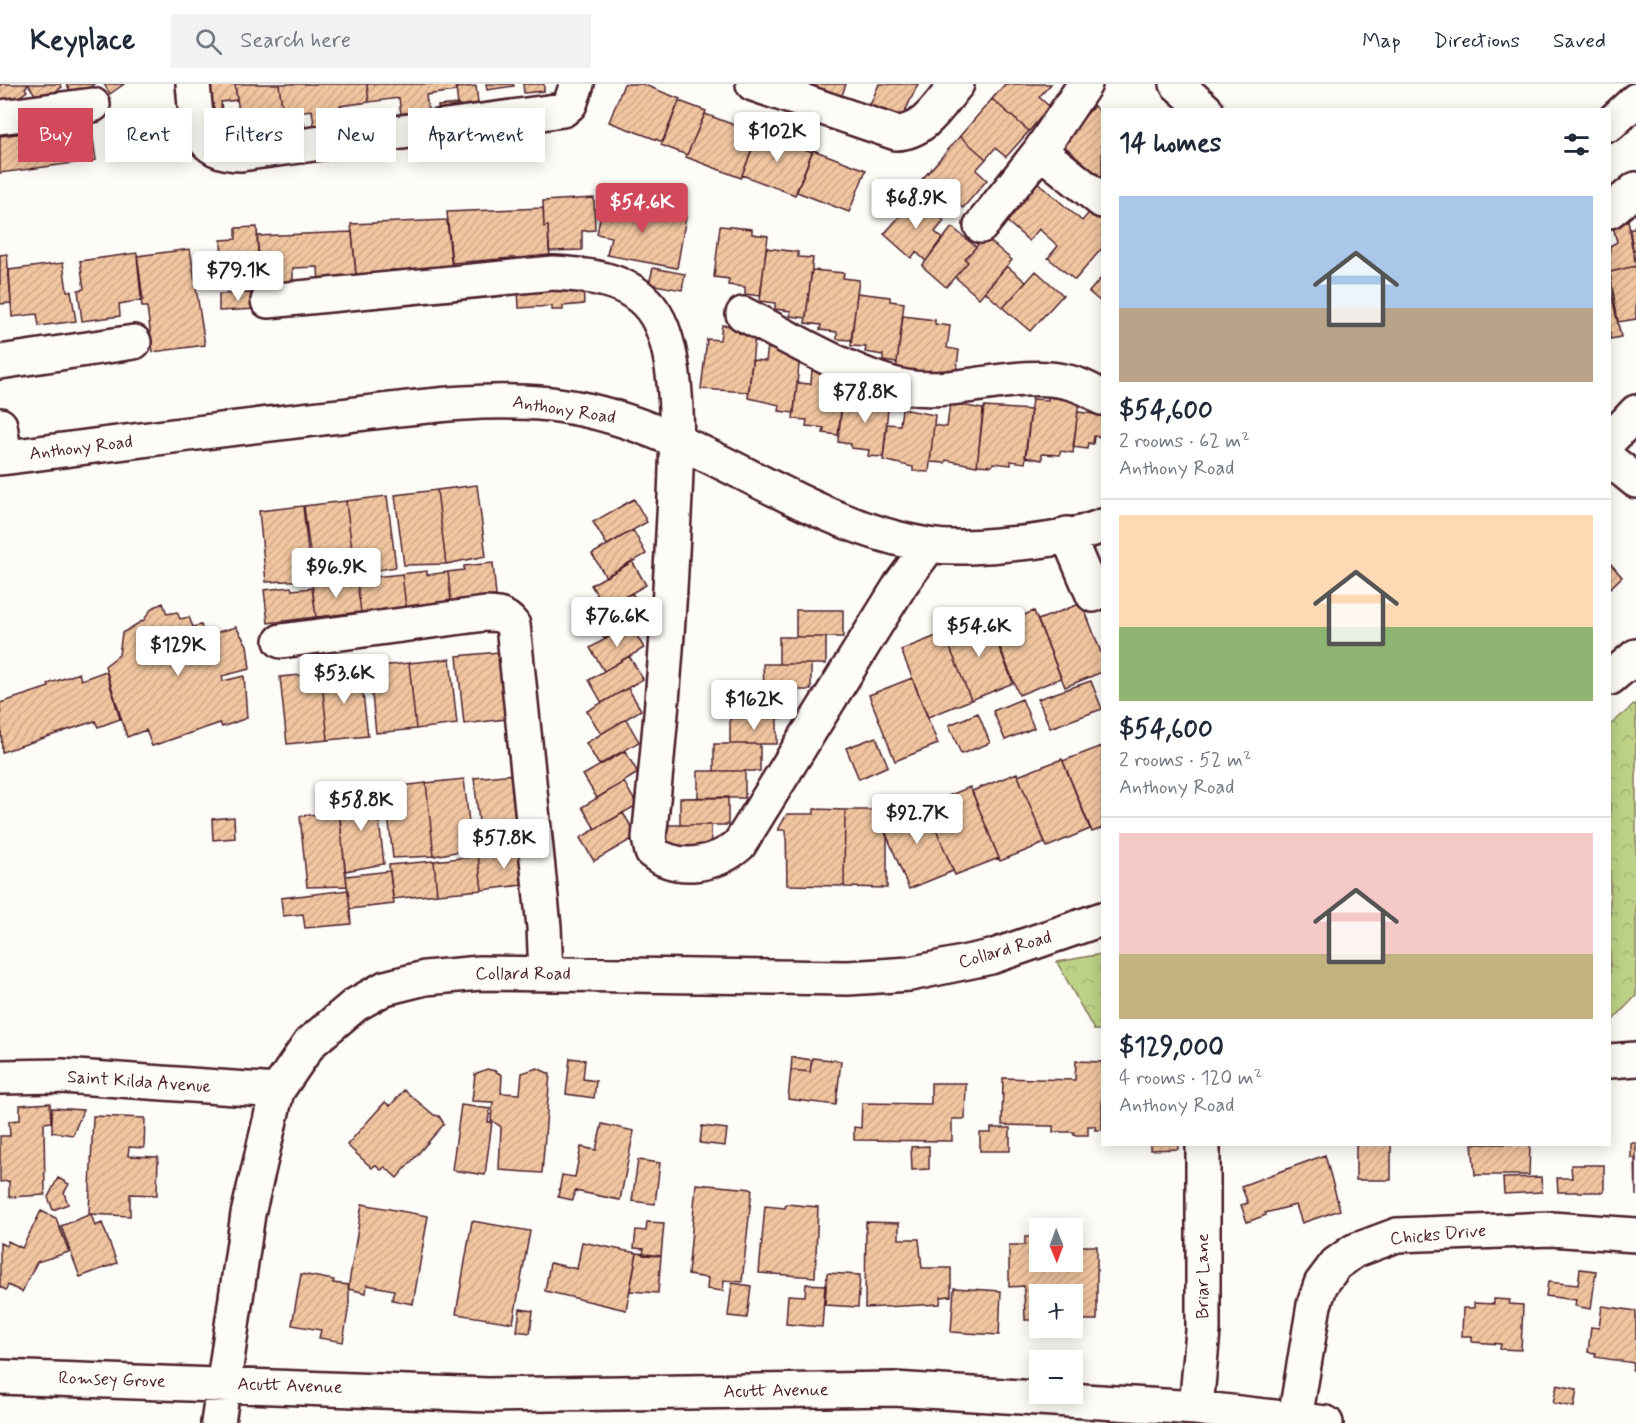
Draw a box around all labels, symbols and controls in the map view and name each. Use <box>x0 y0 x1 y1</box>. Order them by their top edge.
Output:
search box <box>171 14 591 68</box>
text: Keyplace <box>30 23 135 60</box>
icon: search <box>192 25 225 58</box>
text: Search here <box>240 27 351 55</box>
text: Map <box>1362 27 1401 55</box>
text: Directions <box>1434 27 1520 55</box>
text: Saved <box>1553 27 1606 55</box>
chip: Buy <box>18 108 93 162</box>
chip: Rent <box>105 108 192 162</box>
chip: Filters <box>204 108 304 162</box>
chip: New <box>316 108 396 162</box>
chip: Apartment <box>408 108 545 162</box>
pin: $102K <box>735 112 819 163</box>
text: $102K <box>748 118 806 145</box>
text: 14 homes <box>1119 127 1221 161</box>
icon: filters <box>1560 128 1593 161</box>
pin: $68.9K <box>867 179 965 230</box>
pin: $54.6K <box>593 183 691 234</box>
text: $68.9K <box>885 185 947 212</box>
text: $54.6K <box>610 189 674 216</box>
icon: home <box>1302 235 1410 343</box>
pin: $79.1K <box>189 251 287 302</box>
text: $79.1K <box>206 257 270 284</box>
pin: $78.8K <box>816 373 914 424</box>
text: $78.8K <box>833 379 897 406</box>
street label: Anthony Road <box>511 390 617 430</box>
text: $54,600 <box>1119 394 1213 428</box>
text: 2 rooms · 62 m² <box>1119 428 1250 455</box>
street label: Anthony Road <box>28 430 134 466</box>
text: Anthony Road <box>1119 455 1234 482</box>
pin: $96.9K <box>287 548 385 599</box>
text: $96.9K <box>306 554 366 581</box>
icon: home <box>1302 554 1410 662</box>
pin: $76.6K <box>568 597 666 648</box>
text: $76.6K <box>585 603 649 630</box>
pin: $54.6K <box>930 607 1028 658</box>
text: $54.6K <box>947 613 1011 640</box>
pin: $129K <box>136 626 220 677</box>
text: $129K <box>150 632 206 659</box>
pin: $53.6K <box>295 654 393 705</box>
text: $53.6K <box>314 660 374 687</box>
pin: $162K <box>712 680 796 731</box>
text: $162K <box>725 686 783 713</box>
text: $54,600 <box>1119 713 1213 747</box>
text: 2 rooms · 52 m² <box>1119 747 1252 774</box>
text: Anthony Road <box>1119 774 1234 801</box>
pin: $58.8K <box>312 781 410 832</box>
text: $58.8K <box>329 787 393 814</box>
pin: $92.7K <box>868 794 966 845</box>
text: $92.7K <box>886 800 948 827</box>
pin: $57.8K <box>455 819 553 870</box>
text: $57.8K <box>472 825 536 852</box>
icon: home <box>1302 872 1410 980</box>
street label: Collard Road <box>956 925 1054 975</box>
street label: Collard Road <box>475 962 571 986</box>
text: $129,000 <box>1119 1031 1224 1065</box>
street label: Saint Kilda Avenue <box>66 1065 212 1099</box>
text: 4 rooms · 120 m² <box>1119 1065 1262 1092</box>
text: Anthony Road <box>1119 1092 1234 1119</box>
north arrow <box>1029 1218 1083 1272</box>
map controls <box>1029 1218 1083 1404</box>
street label: Chicks Drive <box>1389 1219 1487 1251</box>
street label: Briar Lane <box>1191 1233 1215 1319</box>
button: + <box>1029 1284 1083 1338</box>
button: − <box>1029 1350 1083 1404</box>
street label: Romsey Grove <box>58 1366 166 1394</box>
street label: Acutt Avenue <box>237 1372 343 1400</box>
street label: Acutt Avenue <box>723 1378 829 1404</box>

